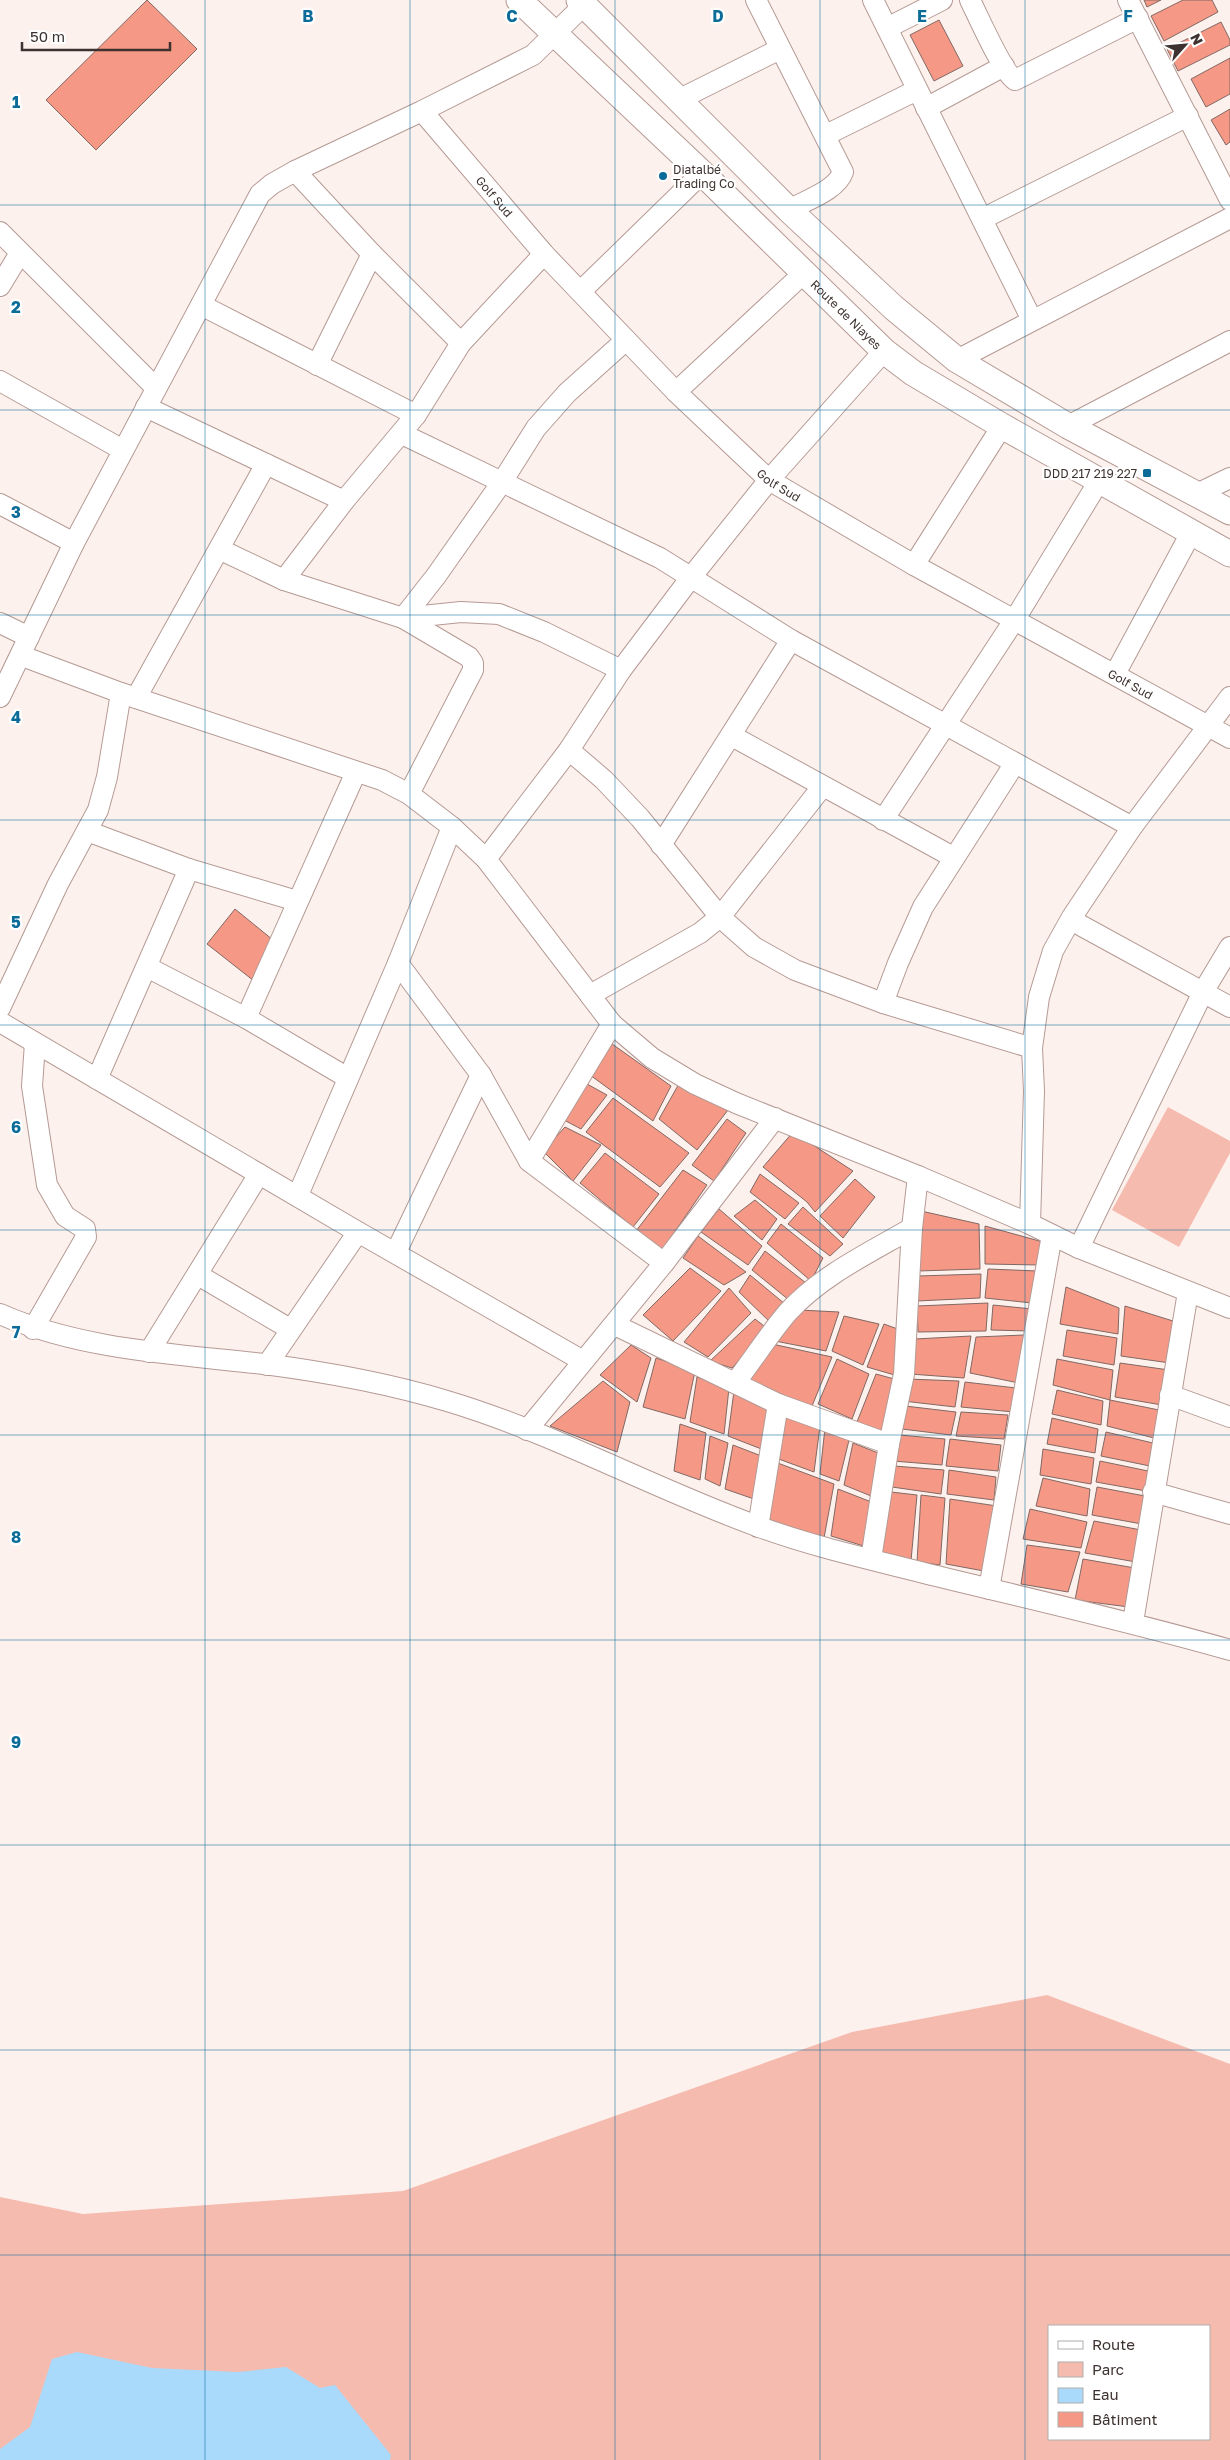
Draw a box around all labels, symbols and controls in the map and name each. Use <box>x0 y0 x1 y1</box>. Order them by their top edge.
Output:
text: B <box>302 6 314 26</box>
text: C <box>506 6 518 26</box>
text: D <box>712 6 724 26</box>
text: E <box>917 6 927 26</box>
text: F <box>1123 6 1133 26</box>
scale bar <box>22 20 170 52</box>
north arrow <box>1160 20 1210 70</box>
text: 50 m <box>30 27 65 45</box>
text: N <box>1187 30 1207 47</box>
text: 1 <box>12 92 20 112</box>
place label: Diatalbé Trading Co <box>673 162 734 191</box>
marker: Diatalbé Trading Co <box>657 170 669 182</box>
street label: Golf Sud <box>473 173 516 220</box>
street label: Route de Niayes <box>808 276 885 352</box>
text: 2 <box>11 297 21 317</box>
street label: Golf Sud <box>754 465 803 504</box>
place label: DDD 217 219 227 <box>1043 466 1137 481</box>
marker: DDD 217 219 227 <box>1141 467 1153 479</box>
text: 3 <box>11 502 21 522</box>
street label: Golf Sud <box>1106 665 1156 702</box>
text: 4 <box>11 707 21 727</box>
text: 5 <box>11 912 21 932</box>
text: 6 <box>11 1117 21 1137</box>
text: 7 <box>12 1322 21 1342</box>
text: 8 <box>11 1527 21 1547</box>
text: 9 <box>11 1732 21 1752</box>
legend <box>1048 2325 1210 2440</box>
text: Route <box>1092 2335 1135 2353</box>
text: Parc <box>1092 2360 1124 2378</box>
text: Eau <box>1092 2385 1119 2403</box>
text: Bâtiment <box>1092 2410 1157 2428</box>

